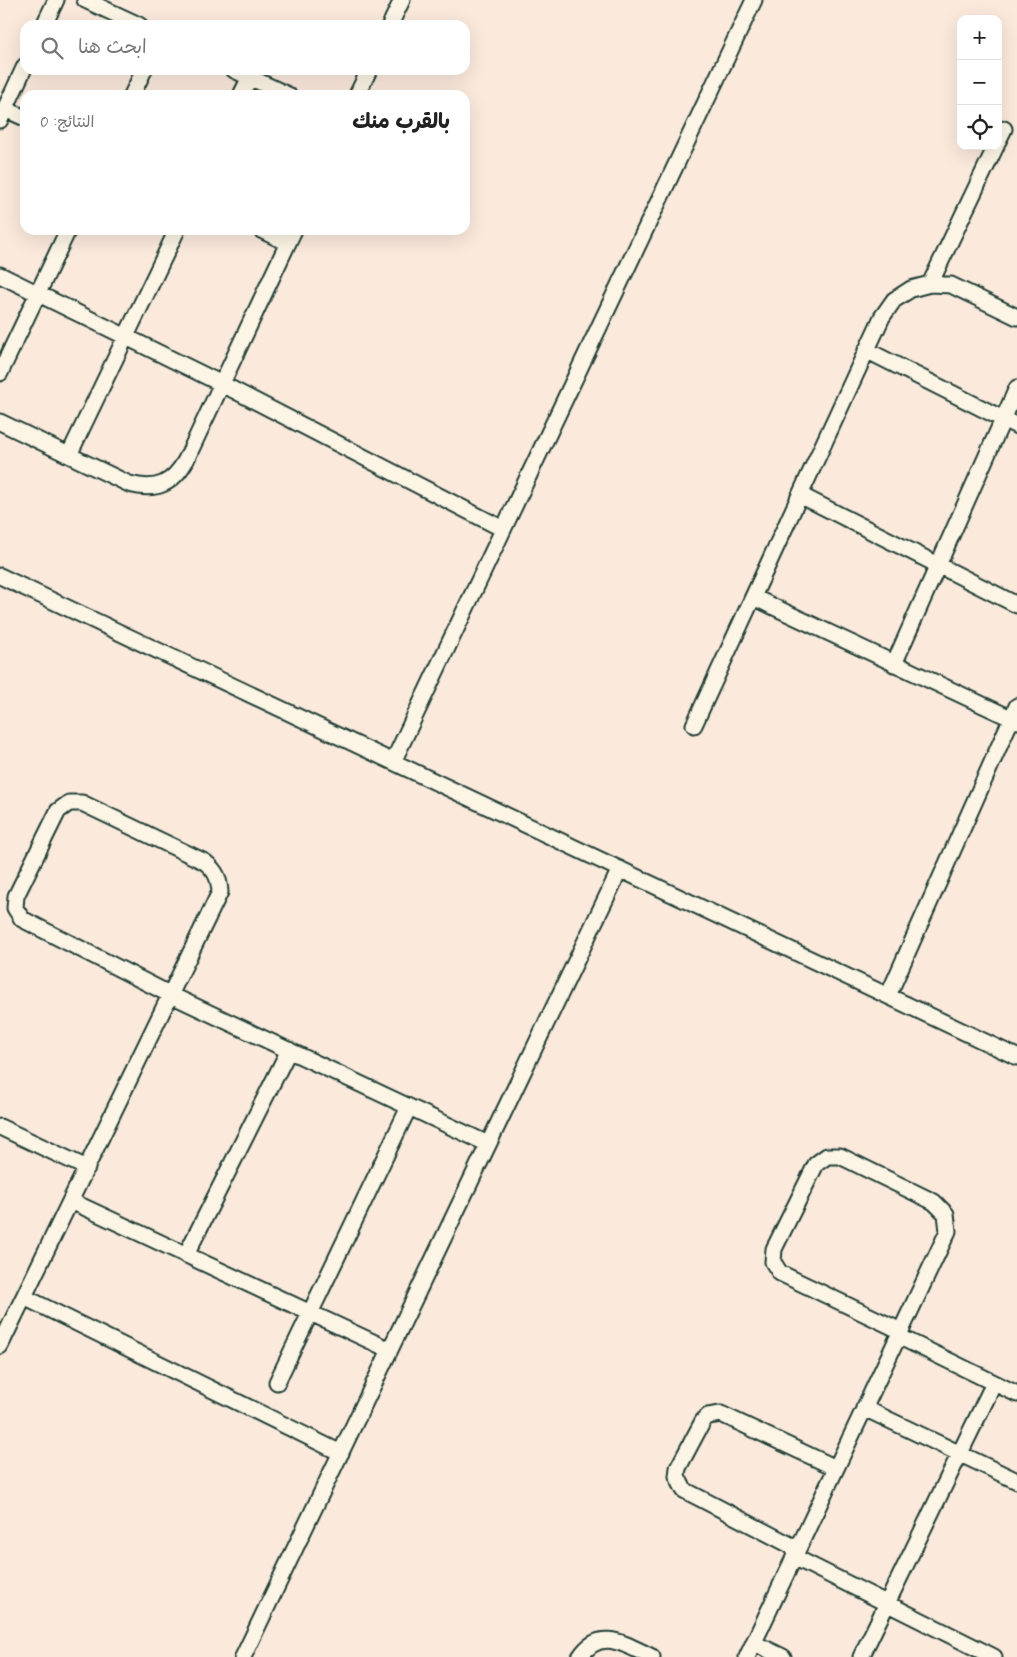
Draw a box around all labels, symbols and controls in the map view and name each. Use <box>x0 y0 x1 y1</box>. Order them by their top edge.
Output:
map controls <box>957 15 1002 150</box>
button: + <box>957 15 1002 60</box>
search box <box>20 20 470 75</box>
icon: search <box>38 34 66 62</box>
text: ابحث هنا <box>78 35 147 60</box>
button: − <box>957 60 1002 105</box>
button: locate <box>957 105 1002 150</box>
text: بالقرب منك <box>352 108 450 136</box>
text: النتائج: 0 <box>40 112 94 133</box>

